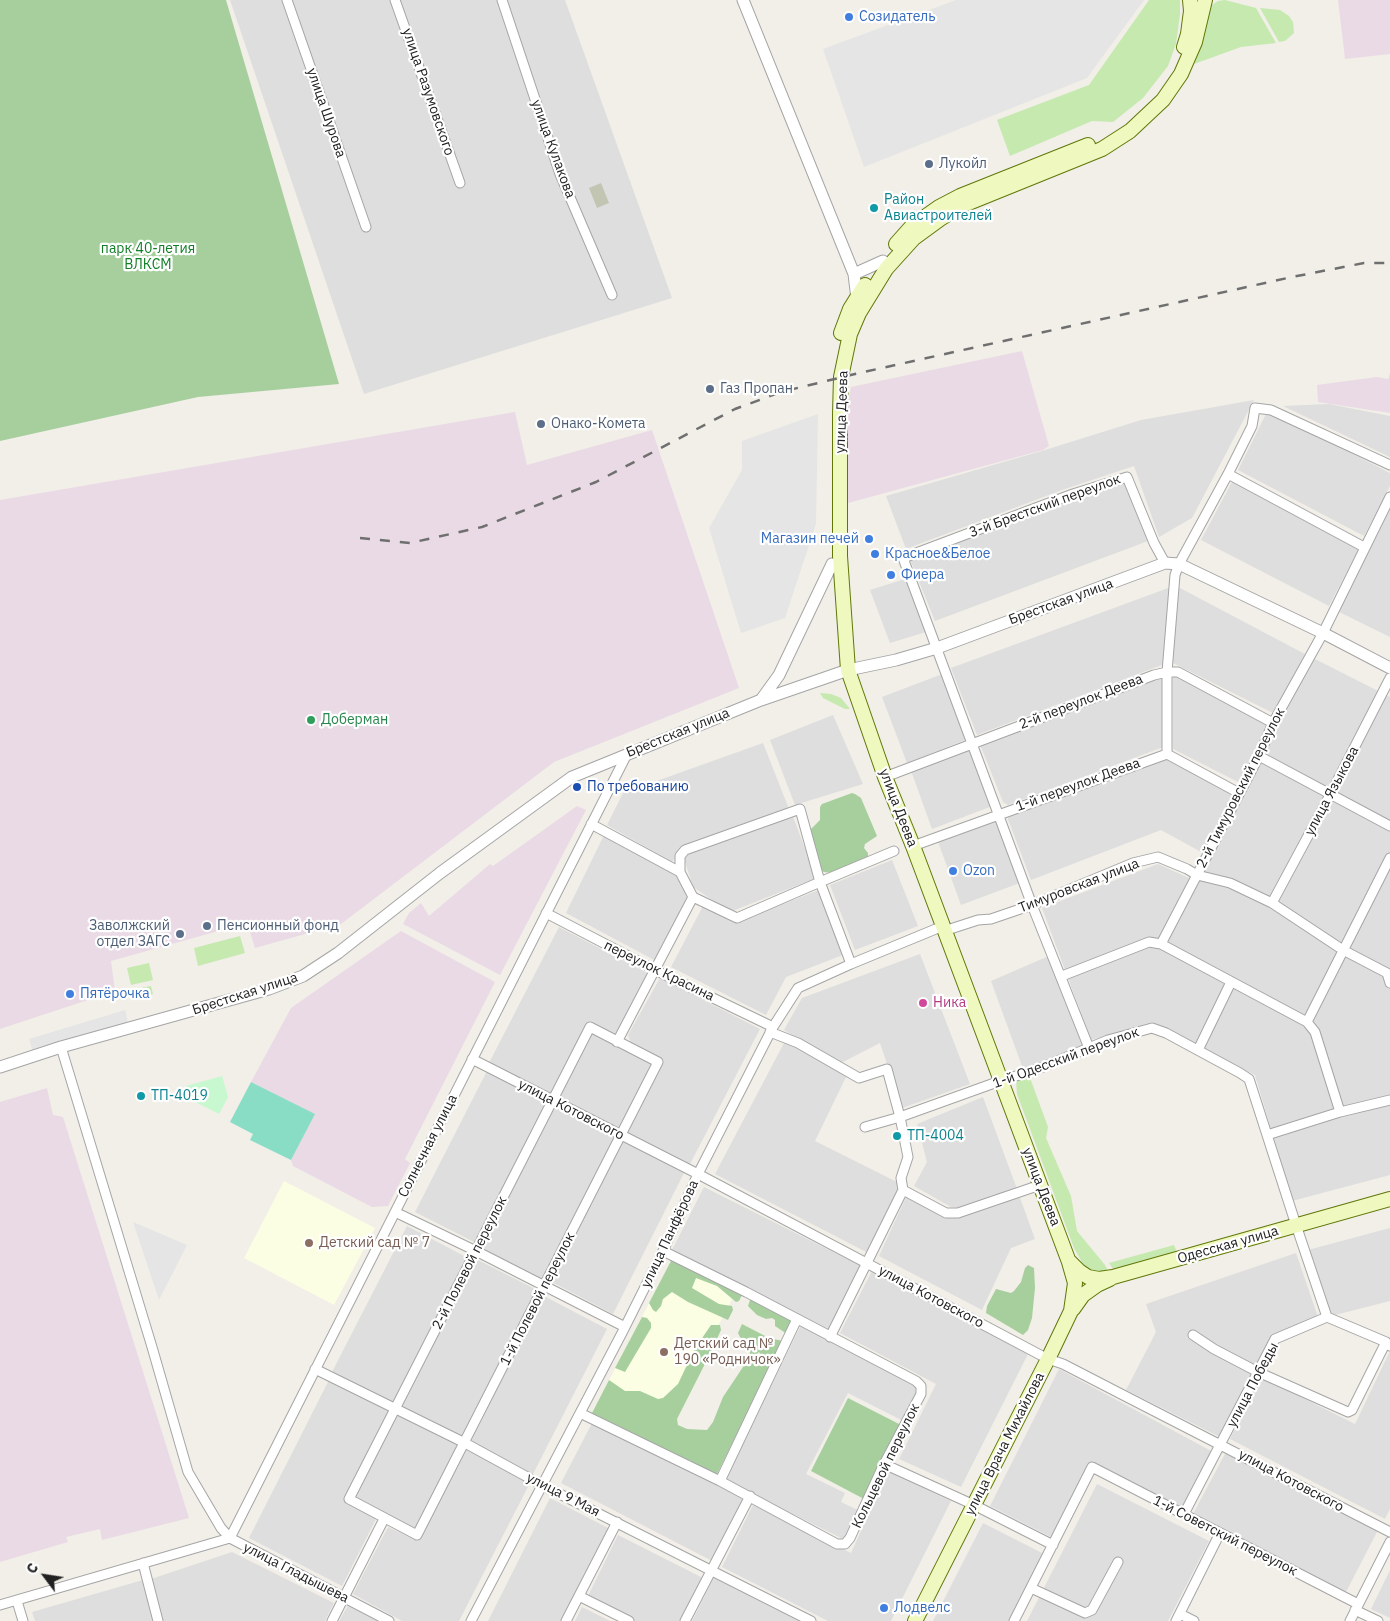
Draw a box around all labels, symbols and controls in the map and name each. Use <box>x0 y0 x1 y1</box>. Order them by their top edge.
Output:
place label: Созидатель <box>859 9 936 25</box>
marker: Созидатель <box>843 11 855 23</box>
street label: улица Разумовского <box>398 26 458 158</box>
street label: улица Шурова <box>303 66 349 160</box>
street label: улица Кулакова <box>527 97 579 201</box>
place label: Лукойл <box>939 156 987 172</box>
marker: Лукойл <box>923 158 935 170</box>
place label: Район Авиастроителей <box>884 192 992 224</box>
marker: Район Авиастроителей <box>868 202 880 214</box>
park label: парк 40-летия ВЛКСМ <box>101 241 195 274</box>
street label: улица Деева <box>832 370 852 454</box>
place label: Газ Пропан <box>720 381 793 397</box>
marker: Газ Пропан <box>704 383 716 395</box>
place label: Онако-Комета <box>551 416 646 432</box>
marker: Онако-Комета <box>535 418 547 430</box>
street label: 3-й Брестский переулок <box>967 471 1123 541</box>
place label: Магазин печей <box>761 531 859 547</box>
marker: Магазин печей <box>863 533 875 545</box>
place label: Красное&Белое <box>885 546 990 562</box>
marker: Красное&Белое <box>869 548 881 560</box>
place label: Фиера <box>901 567 944 583</box>
marker: Фиера <box>885 569 897 581</box>
street label: Брестская улица <box>1006 575 1116 629</box>
street label: 2-й переулок Деева <box>1017 671 1145 733</box>
street label: Брестская улица <box>624 705 732 761</box>
street label: 2-й Тимуровский переулок <box>1193 705 1289 871</box>
place label: Доберман <box>321 712 388 728</box>
marker: Доберман <box>305 714 317 726</box>
street label: улица Языкова <box>1301 743 1363 839</box>
street label: 1-й переулок Деева <box>1013 755 1143 815</box>
street label: улица Деева <box>875 766 921 850</box>
place label: По требованию <box>587 779 689 795</box>
marker: По требованию <box>571 781 583 793</box>
street label: Тимуровская улица <box>1016 855 1142 917</box>
place label: Ozon <box>963 863 995 879</box>
marker: Ozon <box>947 865 959 877</box>
place label: Заволжский отдел ЗАГС <box>89 918 170 950</box>
place label: Пенсионный фонд <box>217 918 339 934</box>
marker: Пенсионный фонд <box>201 920 213 932</box>
marker: Заволжский отдел ЗАГС <box>174 928 186 940</box>
street label: переулок Красина <box>601 937 717 1005</box>
street label: Брестская улица <box>190 969 300 1019</box>
place label: Пятёрочка <box>80 986 150 1002</box>
marker: Пятёрочка <box>64 988 76 1000</box>
place label: Ника <box>933 995 966 1011</box>
marker: Ника <box>917 997 929 1009</box>
street label: 1-й Одесский переулок <box>991 1024 1141 1092</box>
street label: улица Котовского <box>515 1076 627 1144</box>
place label: ТП-4019 <box>151 1088 208 1104</box>
marker: ТП-4019 <box>135 1090 147 1102</box>
street label: Солнечная улица <box>395 1092 461 1200</box>
place label: ТП-4004 <box>907 1128 964 1144</box>
marker: ТП-4004 <box>891 1130 903 1142</box>
street label: улица Деева <box>1018 1145 1064 1229</box>
street label: улица Панфёрова <box>638 1177 702 1291</box>
street label: 2-й Полевой переулок <box>429 1193 511 1333</box>
street label: Одесская улица <box>1175 1223 1281 1267</box>
street label: 1-й Полевой переулок <box>497 1229 579 1369</box>
place label: Детский сад № 7 <box>319 1235 430 1251</box>
marker: Детский сад № 7 <box>303 1237 315 1249</box>
street label: улица Котовского <box>876 1262 986 1332</box>
place label: Детский сад № 190 «Родничок» <box>674 1336 781 1368</box>
street label: улица Победы <box>1224 1340 1282 1430</box>
marker: Детский сад № 190 «Родничок» <box>658 1346 670 1358</box>
street label: улица Врача Михайлова <box>962 1370 1048 1518</box>
street label: Кольцевой переулок <box>848 1401 924 1531</box>
street label: улица Котовского <box>1236 1446 1346 1516</box>
street label: улица 9 Мая <box>523 1469 603 1521</box>
street label: 1-й Советский переулок <box>1150 1492 1300 1580</box>
street label: улица Гладышева <box>240 1539 352 1607</box>
north arrow <box>20 1551 70 1601</box>
text: С <box>22 1560 42 1577</box>
place label: Лодвелс <box>894 1600 950 1616</box>
marker: Лодвелс <box>878 1602 890 1614</box>

